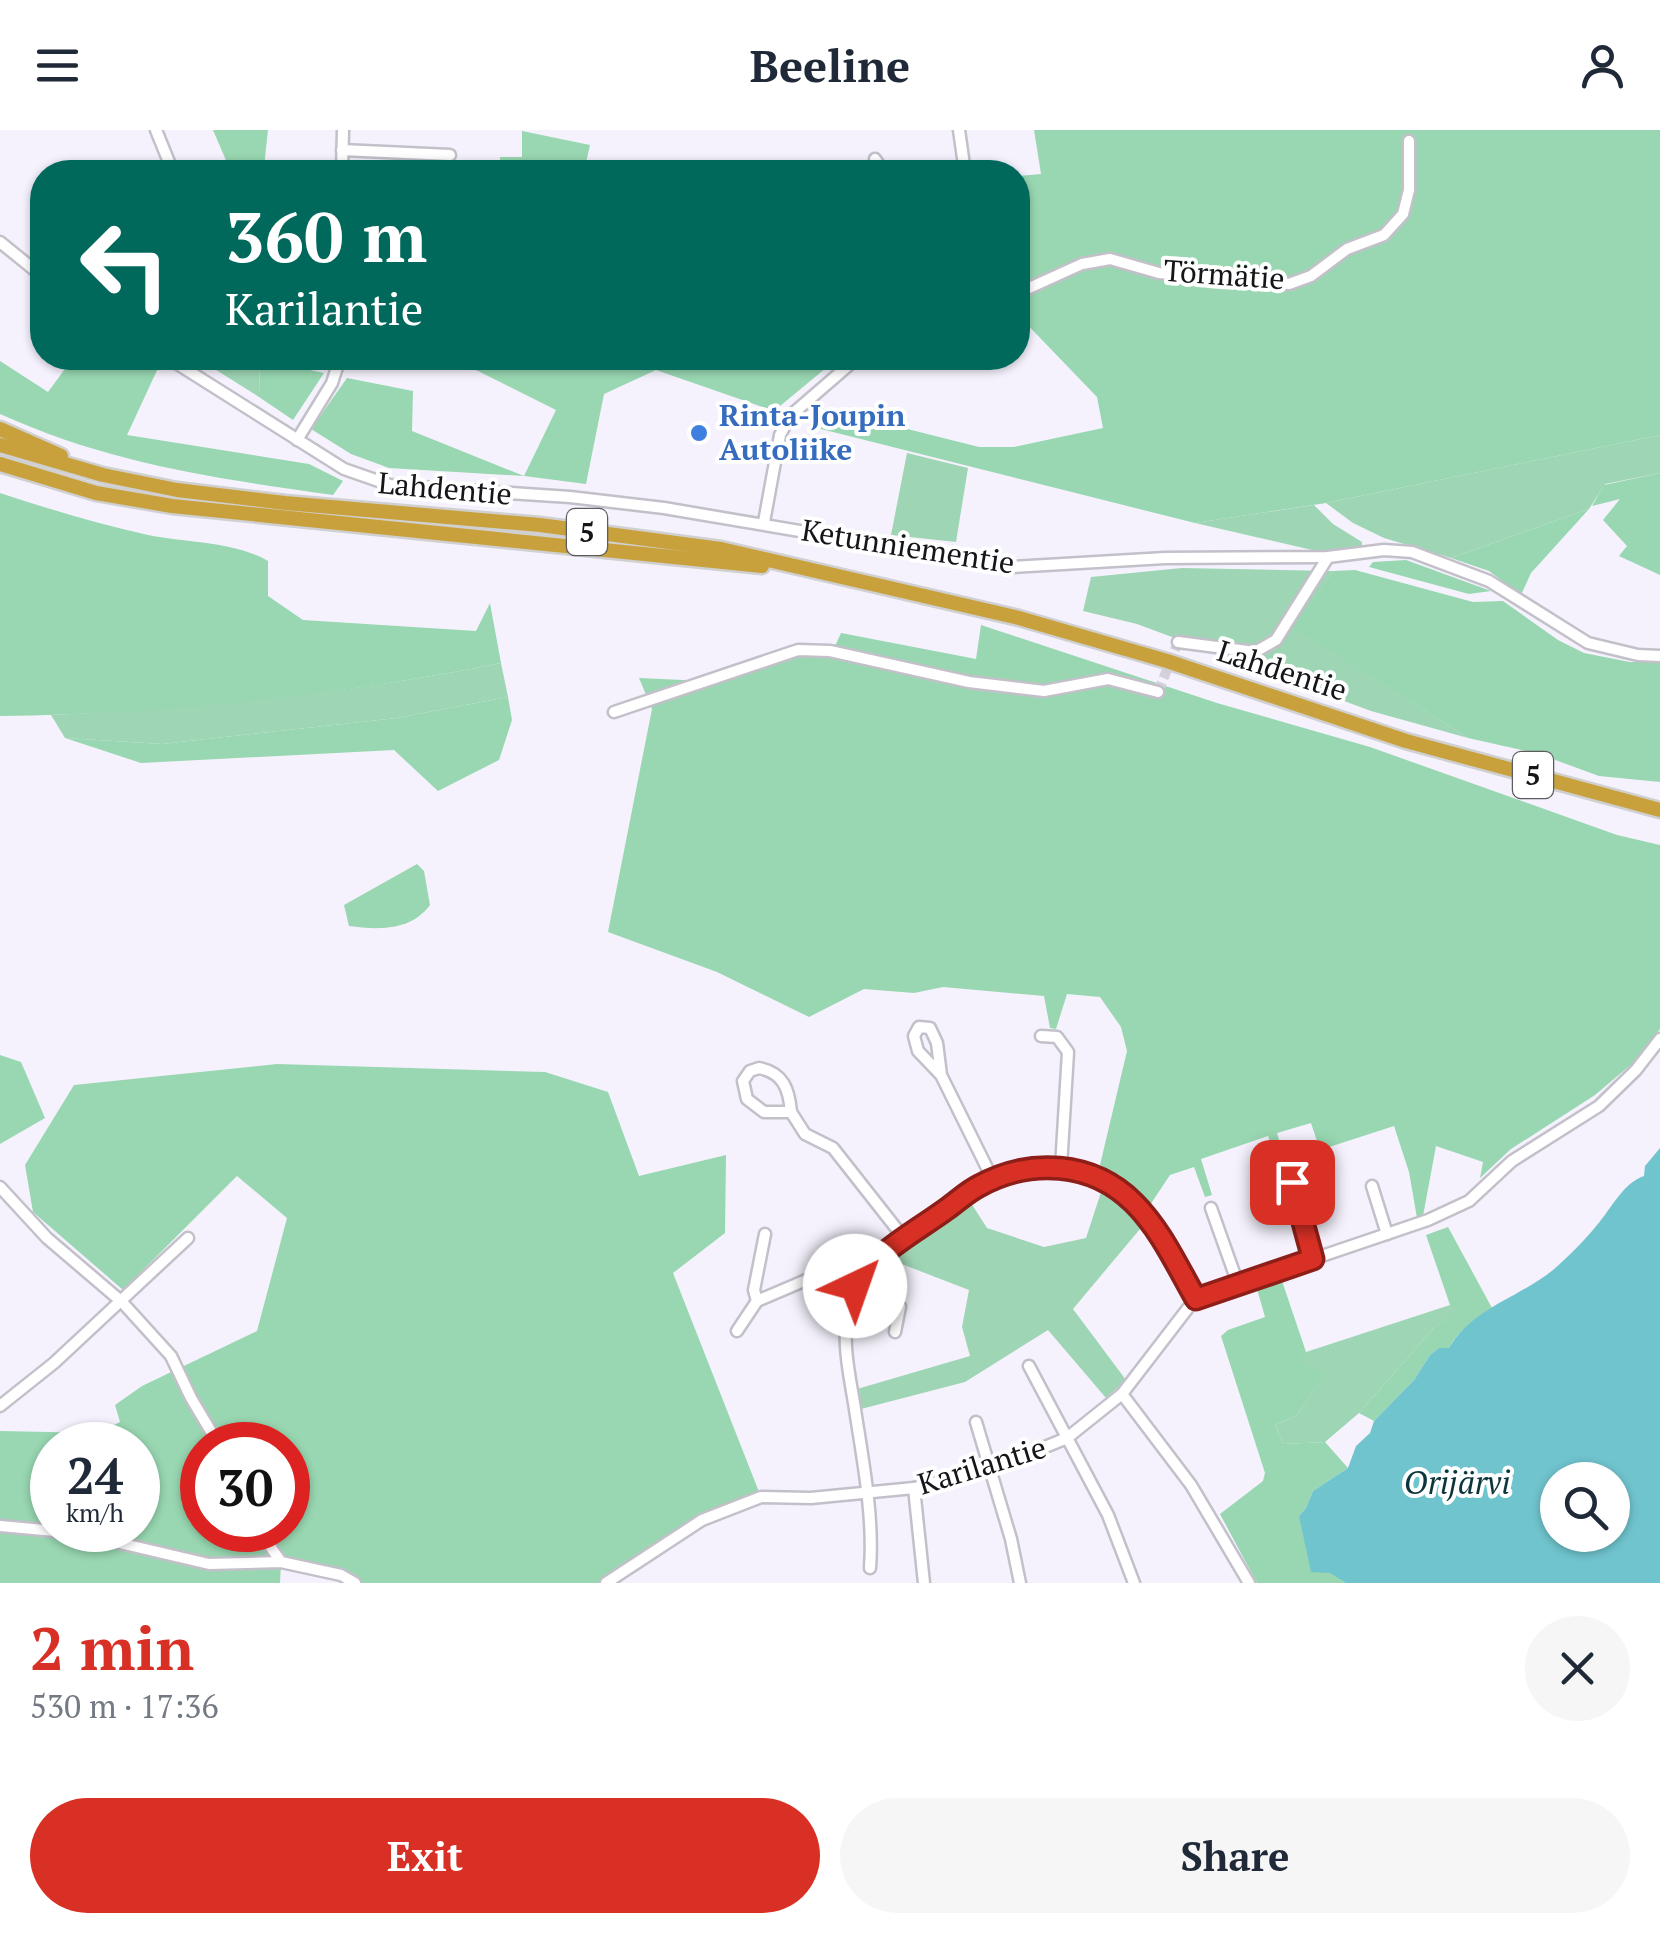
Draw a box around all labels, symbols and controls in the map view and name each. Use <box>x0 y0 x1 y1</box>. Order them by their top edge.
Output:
text: Beeline <box>750 35 910 95</box>
icon: menu <box>30 38 85 93</box>
icon: person <box>1575 38 1630 93</box>
text: 360 m <box>225 189 427 282</box>
icon: left <box>60 200 190 330</box>
street label: Törmätie <box>1162 250 1286 298</box>
text: Karilantie <box>225 278 424 338</box>
place label: Rinta-Joupin Autoliike <box>719 395 905 469</box>
marker: Rinta-Joupin Autoliike <box>688 422 710 444</box>
street label: Lahdentie <box>377 462 514 514</box>
road number: 5 <box>567 509 607 555</box>
street label: Ketunniementie <box>799 509 1018 583</box>
street label: Lahdentie <box>1212 630 1352 710</box>
road number: 5 <box>1513 752 1553 798</box>
pin <box>1250 1140 1335 1225</box>
icon: arrive <box>1265 1155 1320 1210</box>
position arrow <box>803 1234 907 1338</box>
speed limit sign: 30 <box>180 1422 310 1552</box>
street label: Karilantie <box>913 1427 1051 1504</box>
text: 24 <box>67 1442 123 1508</box>
water label: Orijärvi <box>1404 1461 1510 1503</box>
map controls <box>1540 1462 1630 1552</box>
button: search <box>1540 1462 1630 1552</box>
text: km/h <box>66 1496 124 1529</box>
text: 2 min <box>30 1608 194 1687</box>
button: close <box>1525 1616 1630 1721</box>
text: 530 m · 17:36 <box>30 1685 218 1727</box>
button: Exit <box>30 1798 820 1913</box>
button: Share <box>840 1798 1630 1913</box>

